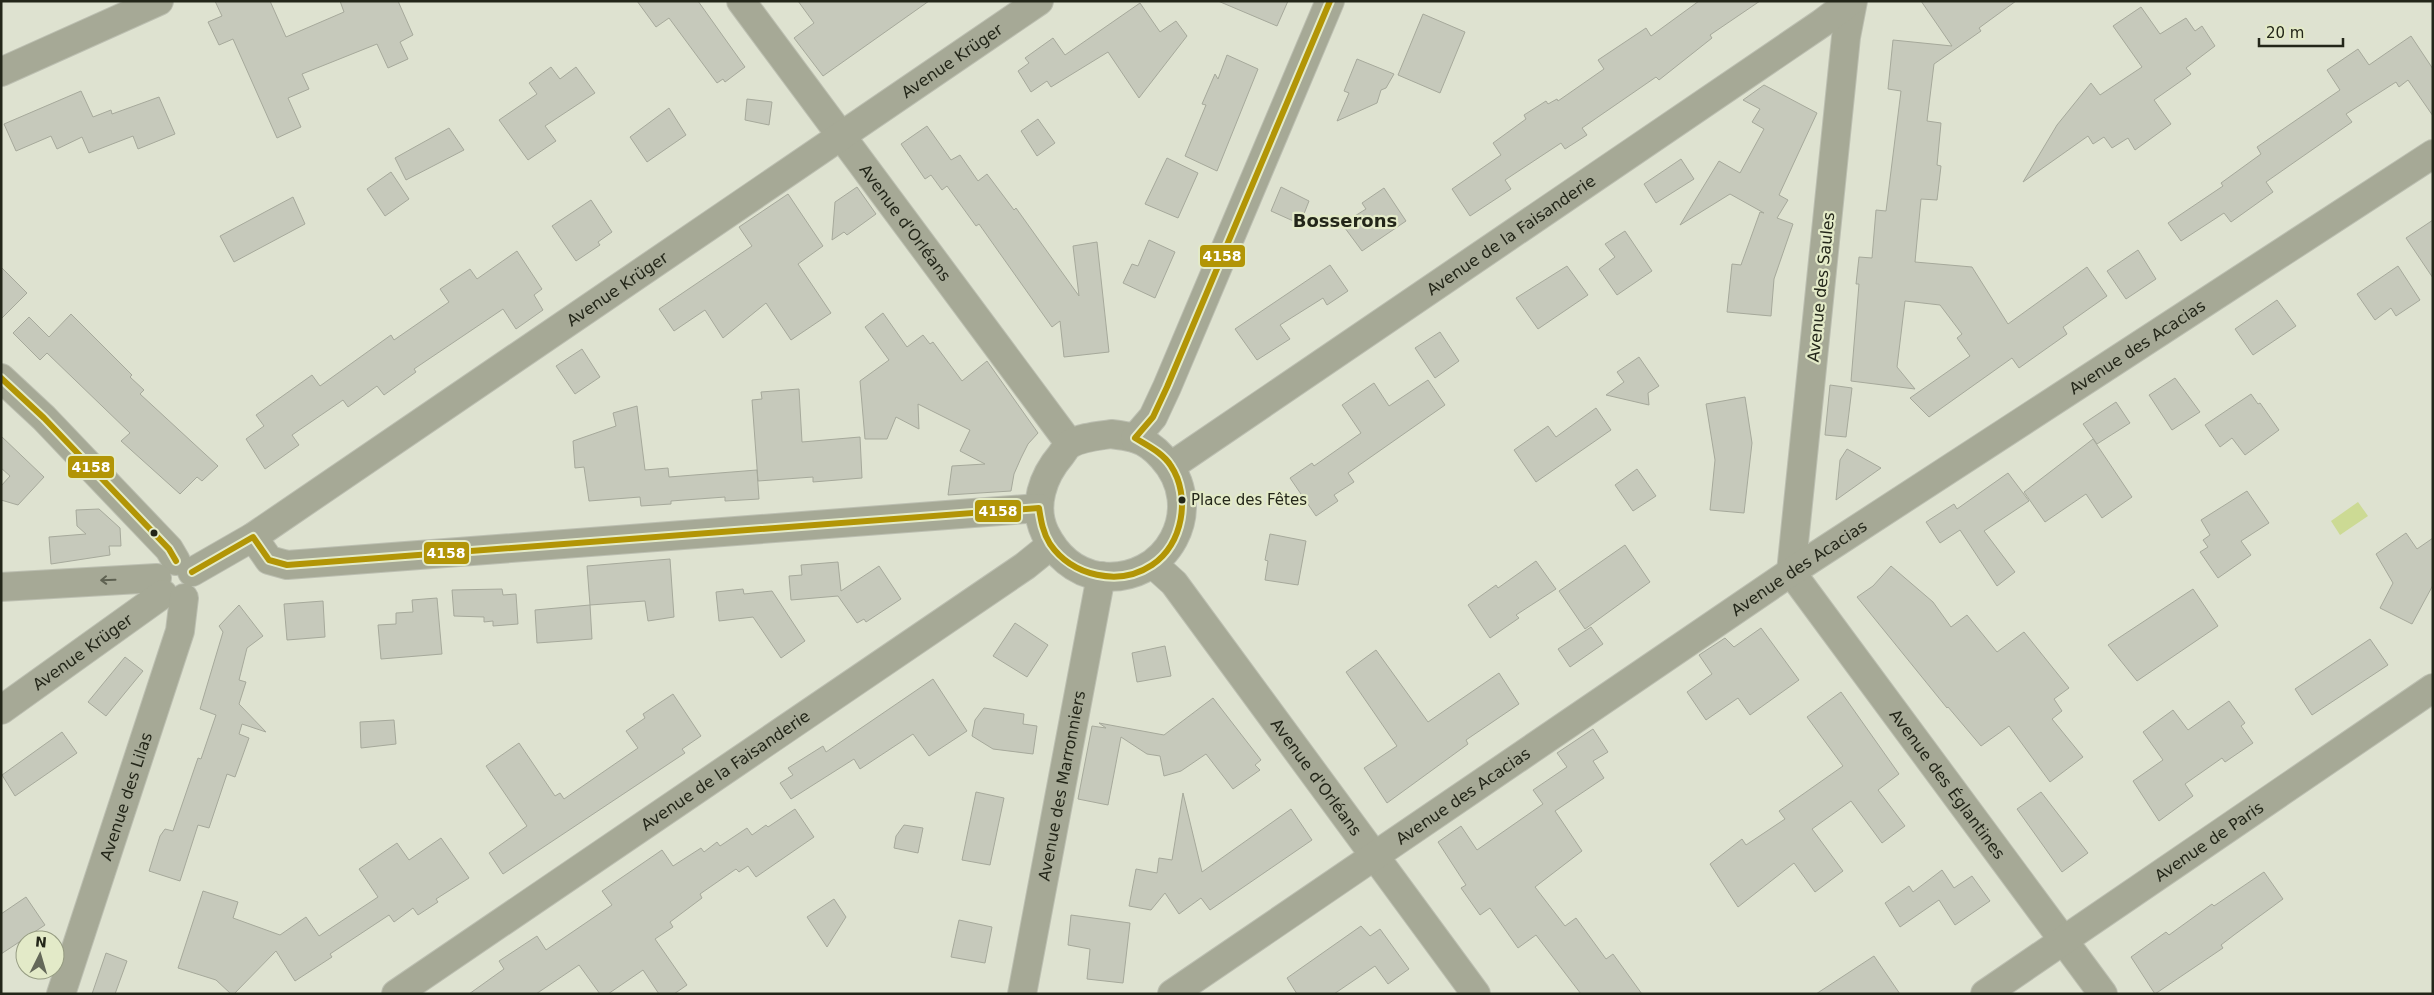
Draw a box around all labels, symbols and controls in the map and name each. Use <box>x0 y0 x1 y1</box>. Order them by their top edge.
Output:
scale bar <box>2259 15 2343 47</box>
street label: Avenue Krüger <box>897 19 1006 102</box>
text: 20 m <box>2266 24 2304 42</box>
street label: Avenue d'Orléans <box>856 160 955 285</box>
street label: Avenue de la Faisanderie <box>1423 171 1599 299</box>
district label: Bosserons <box>1293 210 1397 231</box>
street label: Avenue des Saules <box>1804 211 1838 363</box>
line badge: 4158 <box>1199 244 1246 268</box>
street label: Avenue Krüger <box>563 247 672 330</box>
text: 4158 <box>1203 248 1241 264</box>
street label: Avenue des Acacias <box>2065 295 2209 398</box>
line badge: 4158 <box>67 455 115 479</box>
text: 4158 <box>72 459 110 475</box>
place label: Place des Fêtes <box>1191 491 1307 509</box>
marker: Place des Fêtes <box>1177 495 1187 505</box>
line badge: 4158 <box>974 499 1022 523</box>
text: 4158 <box>979 503 1017 519</box>
street label: Avenue des Acacias <box>1727 516 1870 620</box>
unlabelled marker <box>149 528 159 538</box>
line badge: 4158 <box>423 541 470 565</box>
text: 4158 <box>427 545 465 561</box>
one-way arrow <box>101 575 117 585</box>
street label: Avenue Krüger <box>29 609 136 694</box>
street label: Avenue des Marronniers <box>1034 689 1089 882</box>
street label: Avenue des Églantines <box>1886 705 2009 863</box>
street label: Avenue de la Faisanderie <box>637 706 813 834</box>
street label: Avenue d'Orléans <box>1267 715 1366 839</box>
street label: Avenue des Lilas <box>96 730 156 863</box>
street label: Avenue des Acacias <box>1392 743 1534 848</box>
street label: Avenue de Paris <box>2151 797 2267 885</box>
north arrow <box>15 930 65 980</box>
text: N <box>35 934 48 951</box>

